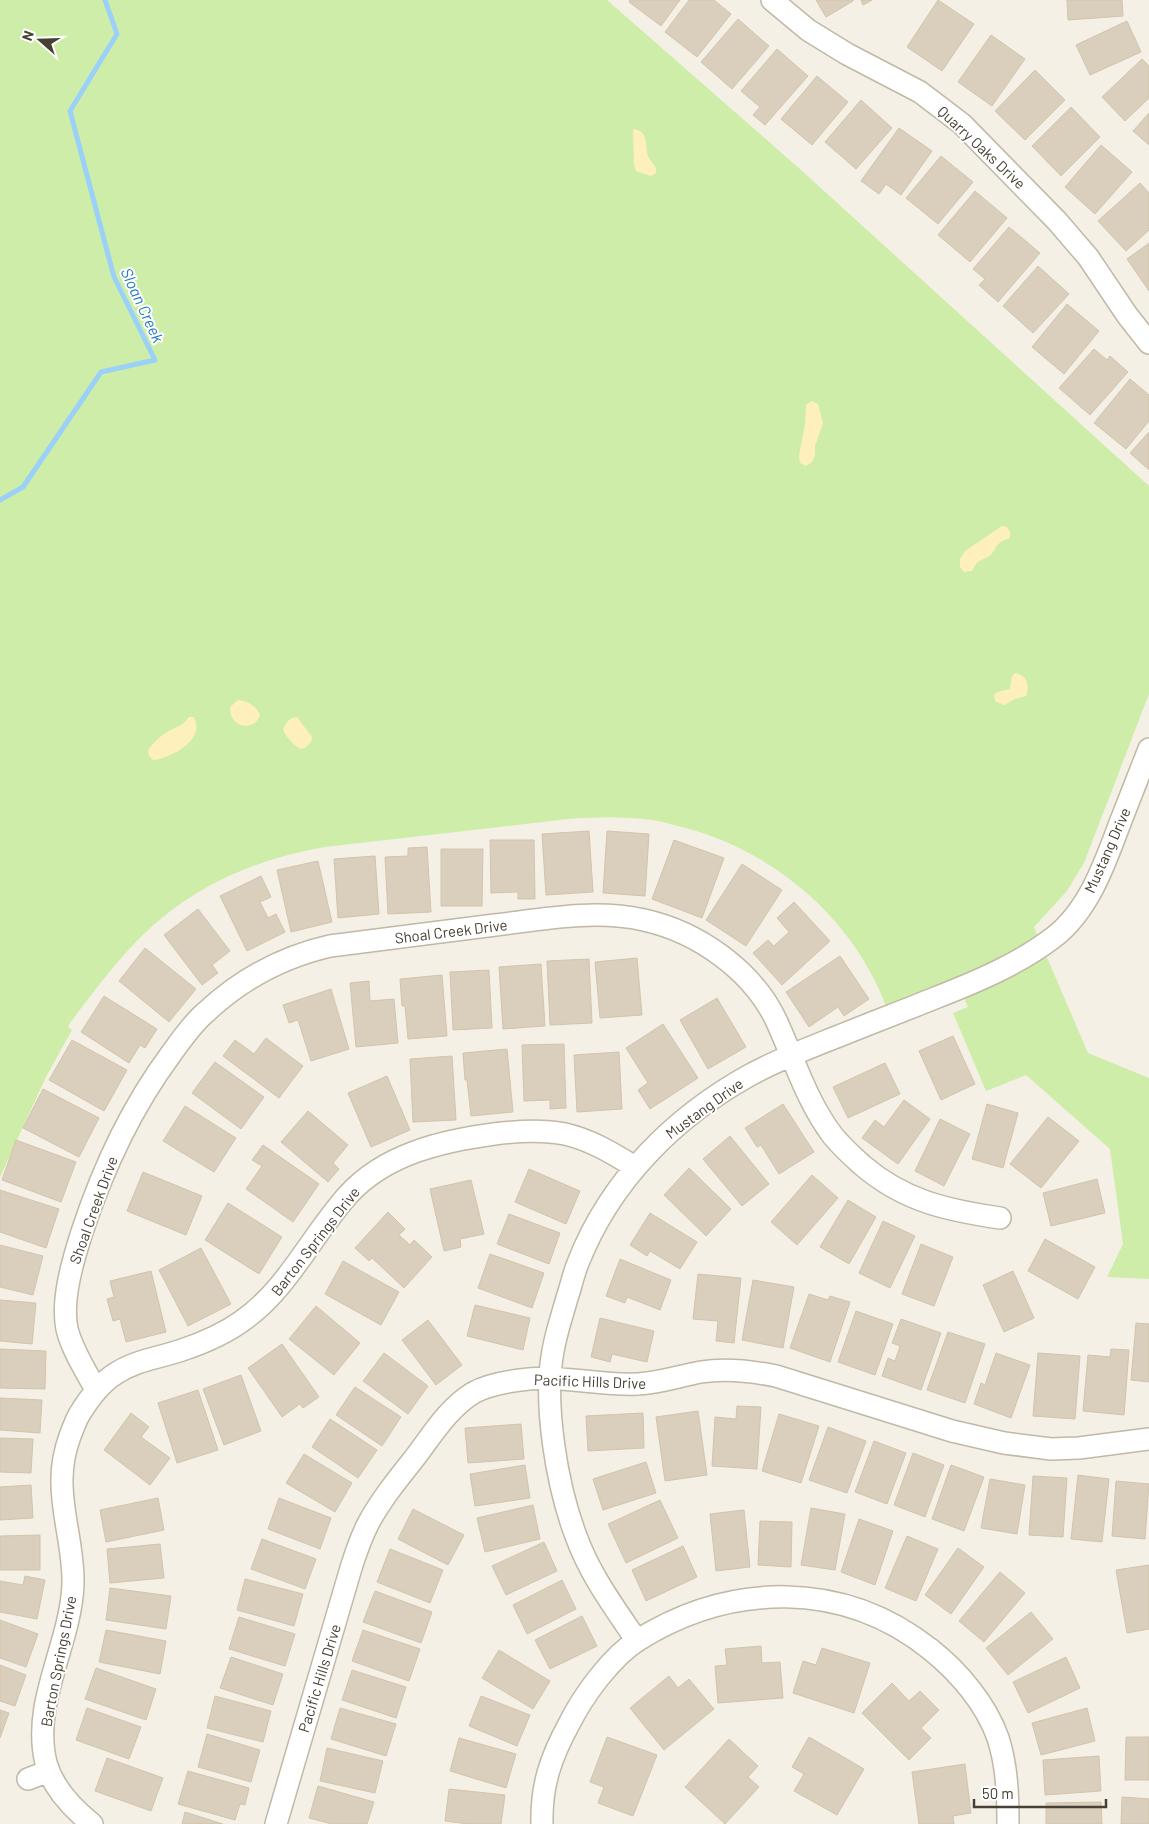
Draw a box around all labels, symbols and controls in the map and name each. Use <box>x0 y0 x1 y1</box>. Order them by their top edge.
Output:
north arrow <box>15 15 65 65</box>
text: N <box>18 28 37 43</box>
street label: Quarry Oaks Drive <box>934 102 1030 192</box>
water label: Sloan Creek <box>117 265 169 346</box>
street label: Mustang Drive <box>1080 804 1134 896</box>
street label: Shoal Creek Drive <box>394 915 508 947</box>
street label: Mustang Drive <box>662 1074 746 1142</box>
street label: Shoal Creek Drive <box>65 1154 121 1266</box>
street label: Barton Springs Drive <box>267 1183 363 1299</box>
street label: Pacific Hills Drive <box>534 1370 646 1392</box>
street label: Barton Springs Drive <box>36 1594 80 1728</box>
street label: Pacific Hills Drive <box>294 1622 344 1734</box>
scale bar <box>974 1776 1106 1808</box>
text: 50 m <box>982 1784 1014 1802</box>

